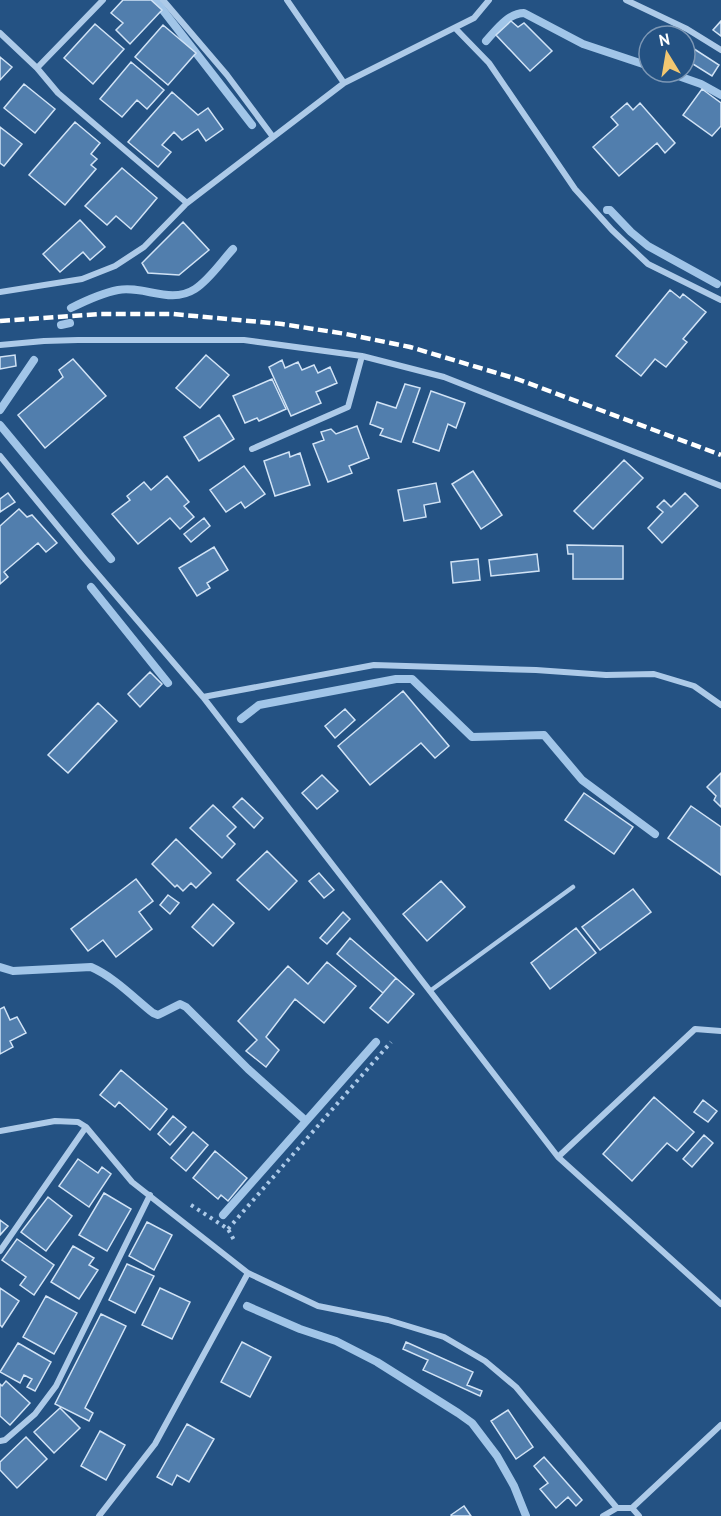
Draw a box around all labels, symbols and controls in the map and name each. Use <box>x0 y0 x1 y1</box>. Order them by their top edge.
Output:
north arrow <box>637 24 697 84</box>
text: N <box>657 28 671 50</box>

